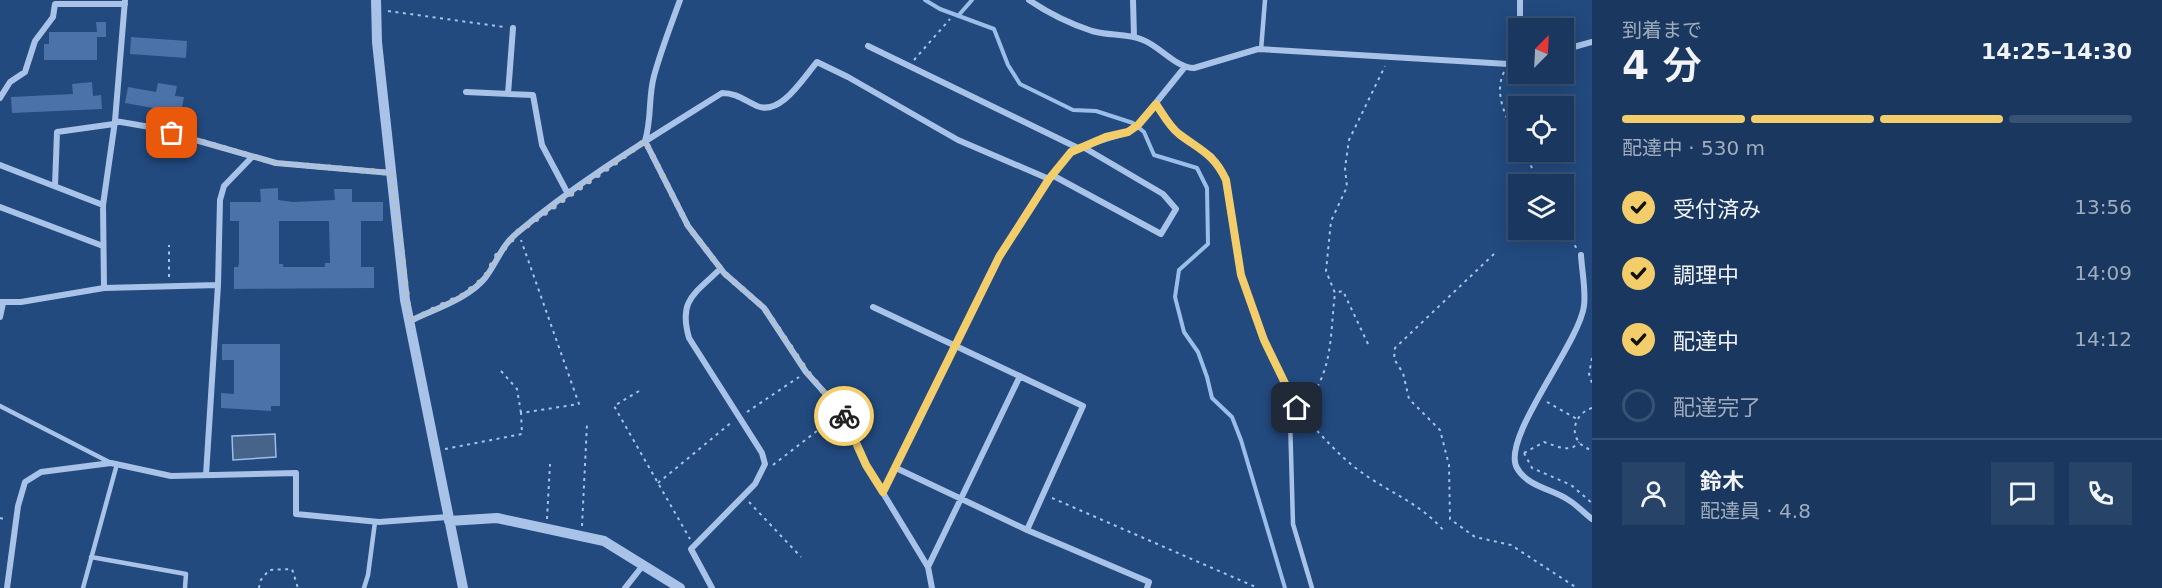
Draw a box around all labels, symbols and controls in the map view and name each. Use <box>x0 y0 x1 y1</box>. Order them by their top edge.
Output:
north arrow <box>1508 18 1574 84</box>
map controls <box>1508 18 1574 240</box>
text: 到着まで <box>1622 18 1702 42</box>
text: 14:25–14:30 <box>1981 39 2132 64</box>
text: 4 分 <box>1622 43 1702 88</box>
button: locate <box>1508 96 1574 162</box>
pin <box>146 107 197 158</box>
icon: bag <box>155 116 188 149</box>
text: 配達中 · 530 m <box>1622 136 1765 160</box>
button: layers <box>1508 174 1574 240</box>
icon: check <box>1622 191 1655 224</box>
text: 13:56 <box>2074 195 2132 219</box>
text: 受付済み <box>1673 197 1761 222</box>
icon: check <box>1622 257 1655 290</box>
text: 14:09 <box>2074 261 2132 285</box>
text: 調理中 <box>1673 263 1739 288</box>
icon: check <box>1622 323 1655 356</box>
text: 14:12 <box>2074 327 2132 351</box>
text: 配達中 <box>1673 329 1739 354</box>
pin <box>1271 382 1322 433</box>
courier <box>814 386 874 446</box>
icon: home <box>1280 391 1313 424</box>
text: 配達完了 <box>1673 395 1761 420</box>
icon: bike <box>828 400 861 433</box>
button: person <box>1622 462 1685 525</box>
button: chat <box>1991 462 2054 525</box>
button: phone <box>2069 462 2132 525</box>
text: 鈴木 <box>1700 469 1744 494</box>
text: 配達員 · 4.8 <box>1700 499 1811 523</box>

